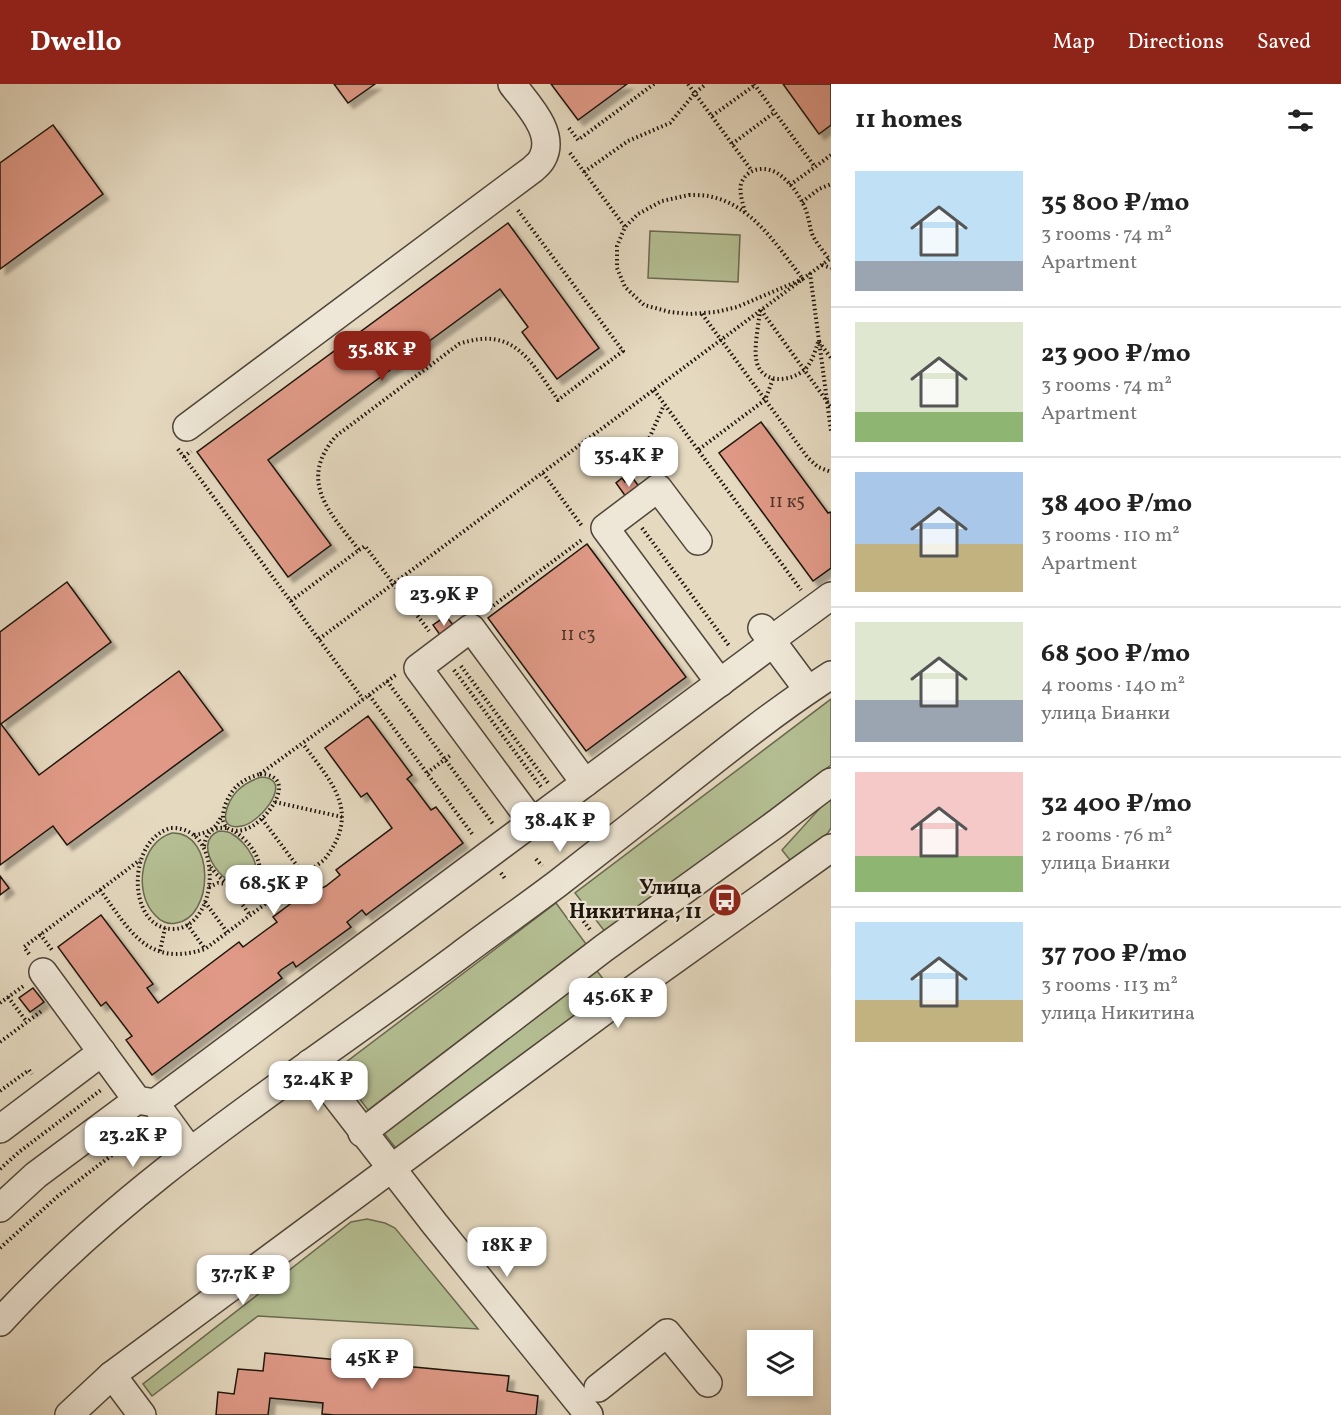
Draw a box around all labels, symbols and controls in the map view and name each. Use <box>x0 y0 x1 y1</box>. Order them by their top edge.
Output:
text: Dwello <box>30 23 122 62</box>
text: Map <box>1053 28 1095 57</box>
text: Directions <box>1128 28 1224 57</box>
text: Saved <box>1257 28 1311 57</box>
text: 11 homes <box>855 102 962 138</box>
icon: filters <box>1284 104 1317 137</box>
text: 35 800 ₽/mo <box>1041 185 1189 221</box>
icon: home <box>903 195 975 267</box>
text: 3 rooms · 74 m² <box>1041 221 1172 249</box>
text: Apartment <box>1041 249 1137 277</box>
pin: 35.8K ₽ <box>327 331 437 382</box>
text: 35.8K ₽ <box>348 336 416 364</box>
text: 23 900 ₽/mo <box>1041 336 1191 372</box>
icon: home <box>903 346 975 418</box>
text: 3 rooms · 74 m² <box>1041 372 1172 400</box>
text: Apartment <box>1041 400 1137 428</box>
pin: 35.4K ₽ <box>574 437 684 488</box>
text: 35.4K ₽ <box>594 442 664 470</box>
text: 38 400 ₽/mo <box>1041 486 1192 522</box>
house number: 11 к5 <box>769 490 805 515</box>
icon: home <box>903 496 975 568</box>
text: 3 rooms · 110 m² <box>1041 522 1180 550</box>
text: Apartment <box>1041 550 1137 578</box>
pin: 23.9K ₽ <box>389 576 499 627</box>
text: 23.9K ₽ <box>409 581 479 609</box>
house number: 11 с3 <box>561 623 595 648</box>
text: 68 500 ₽/mo <box>1041 636 1190 672</box>
icon: home <box>903 646 975 718</box>
text: 4 rooms · 140 m² <box>1041 672 1185 700</box>
text: улица Бианки <box>1041 700 1170 728</box>
text: 32 400 ₽/mo <box>1041 786 1192 822</box>
icon: home <box>903 796 975 868</box>
pin: 38.4K ₽ <box>505 802 615 853</box>
text: 38.4K ₽ <box>525 807 595 835</box>
text: 2 rooms · 76 m² <box>1041 822 1173 850</box>
text: улица Бианки <box>1041 850 1170 878</box>
pin: 68.5K ₽ <box>219 865 329 916</box>
text: 68.5K ₽ <box>240 870 308 898</box>
place label: Улица Никитина, 11 <box>569 874 702 927</box>
bus stop icon: Улица Никитина, 11 <box>707 882 743 918</box>
text: 37 700 ₽/mo <box>1041 936 1187 972</box>
icon: home <box>903 946 975 1018</box>
text: 3 rooms · 113 m² <box>1041 972 1178 1000</box>
pin: 45.6K ₽ <box>563 978 673 1029</box>
text: 45.6K ₽ <box>583 983 653 1011</box>
text: улица Никитина <box>1041 1000 1195 1028</box>
pin: 32.4K ₽ <box>263 1061 373 1112</box>
text: 32.4K ₽ <box>283 1066 353 1094</box>
pin: 23.2K ₽ <box>78 1117 188 1168</box>
text: 23.2K ₽ <box>99 1122 167 1150</box>
pin: 18K ₽ <box>465 1227 549 1278</box>
text: 18K ₽ <box>481 1232 533 1260</box>
pin: 37.7K ₽ <box>188 1255 298 1306</box>
text: 37.7K ₽ <box>211 1260 275 1288</box>
map controls <box>747 1330 813 1396</box>
button: layers <box>747 1330 813 1396</box>
pin: 45K ₽ <box>330 1339 414 1390</box>
text: 45K ₽ <box>345 1344 399 1372</box>

